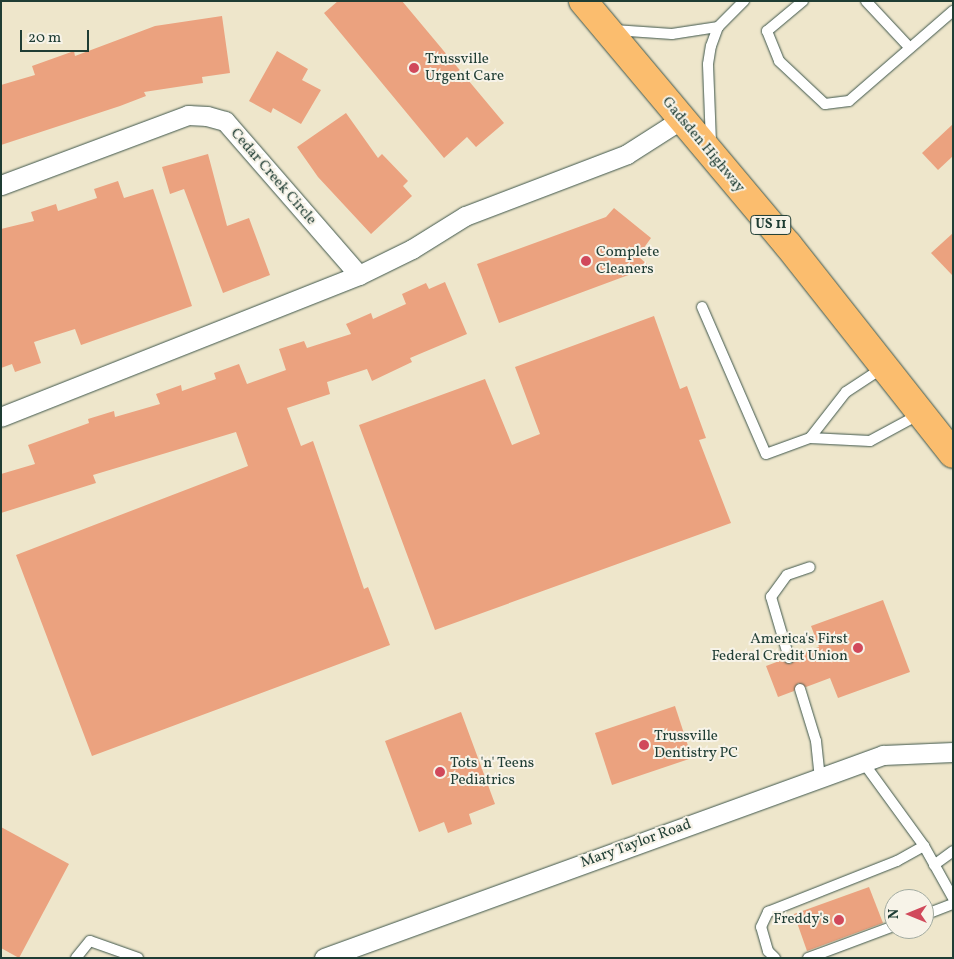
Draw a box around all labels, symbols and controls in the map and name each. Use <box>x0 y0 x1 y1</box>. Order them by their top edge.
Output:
scale bar <box>22 20 91 52</box>
text: 20 m <box>28 28 61 49</box>
place label: Trussville Urgent Care <box>425 50 504 85</box>
marker: Trussville Urgent Care <box>407 61 421 75</box>
street label: Gadsden Highway <box>658 93 748 197</box>
street label: Cedar Creek Circle <box>226 125 320 229</box>
road number: US 11 <box>750 214 792 236</box>
place label: Complete Cleaners <box>596 243 659 278</box>
marker: Complete Cleaners <box>580 255 592 267</box>
place label: America's First Federal Credit Union <box>711 630 848 665</box>
marker: America's First Federal Credit Union <box>852 642 864 654</box>
place label: Trussville Dentistry PC <box>654 727 738 762</box>
marker: Trussville Dentistry PC <box>638 739 650 751</box>
place label: Tots 'n' Teens Pediatrics <box>450 754 535 789</box>
marker: Tots 'n' Teens Pediatrics <box>434 766 446 778</box>
street label: Mary Taylor Road <box>578 815 694 873</box>
north arrow <box>884 889 934 939</box>
text: N <box>885 909 904 919</box>
place label: Freddy's <box>773 911 829 929</box>
marker: Freddy's <box>833 914 845 926</box>

